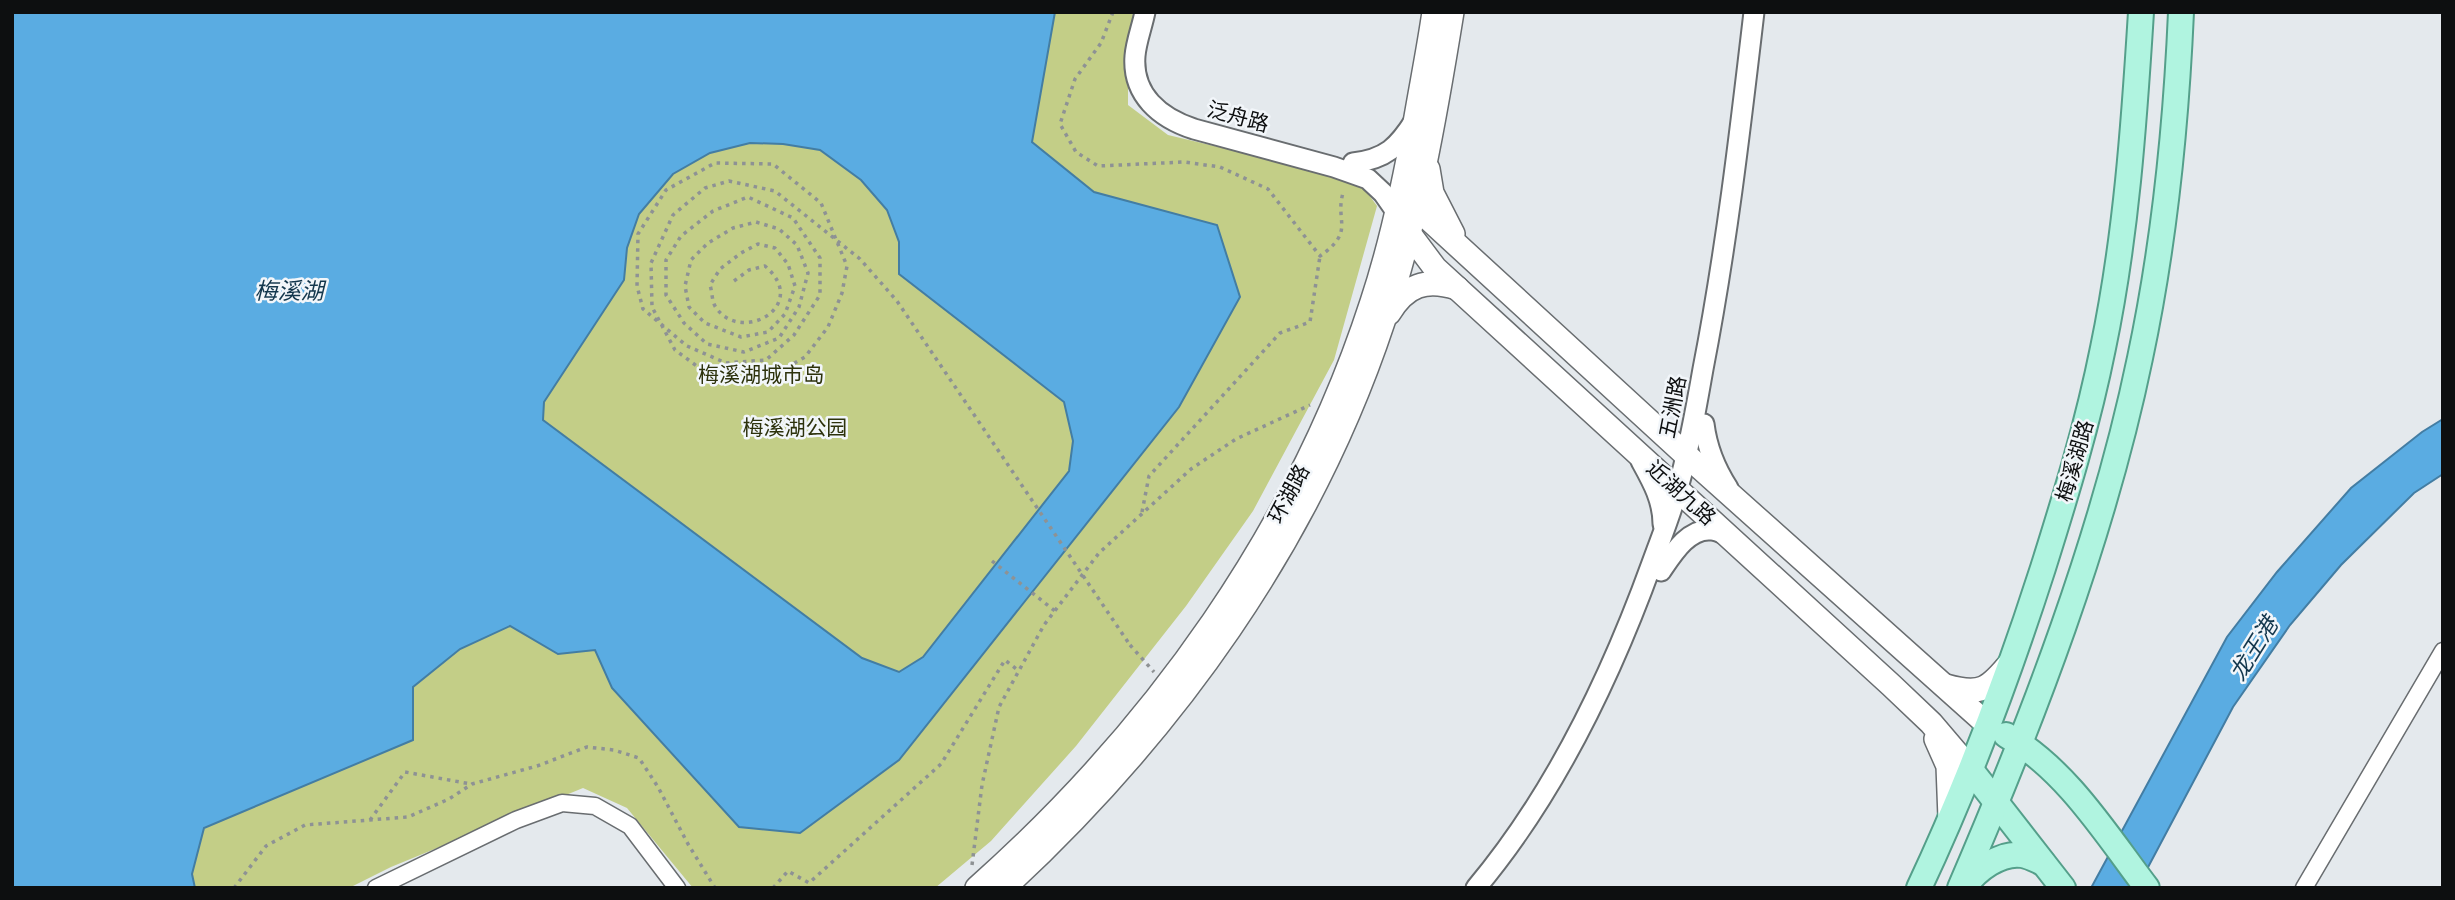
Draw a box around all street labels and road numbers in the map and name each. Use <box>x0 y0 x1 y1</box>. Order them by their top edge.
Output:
street label: 泛舟路 <box>1204 96 1272 138</box>
street label: 五洲路 <box>1654 374 1692 440</box>
street label: 梅溪湖路 <box>2051 417 2099 505</box>
street label: 近湖九路 <box>1641 455 1721 531</box>
street label: 环湖路 <box>1263 460 1315 528</box>

